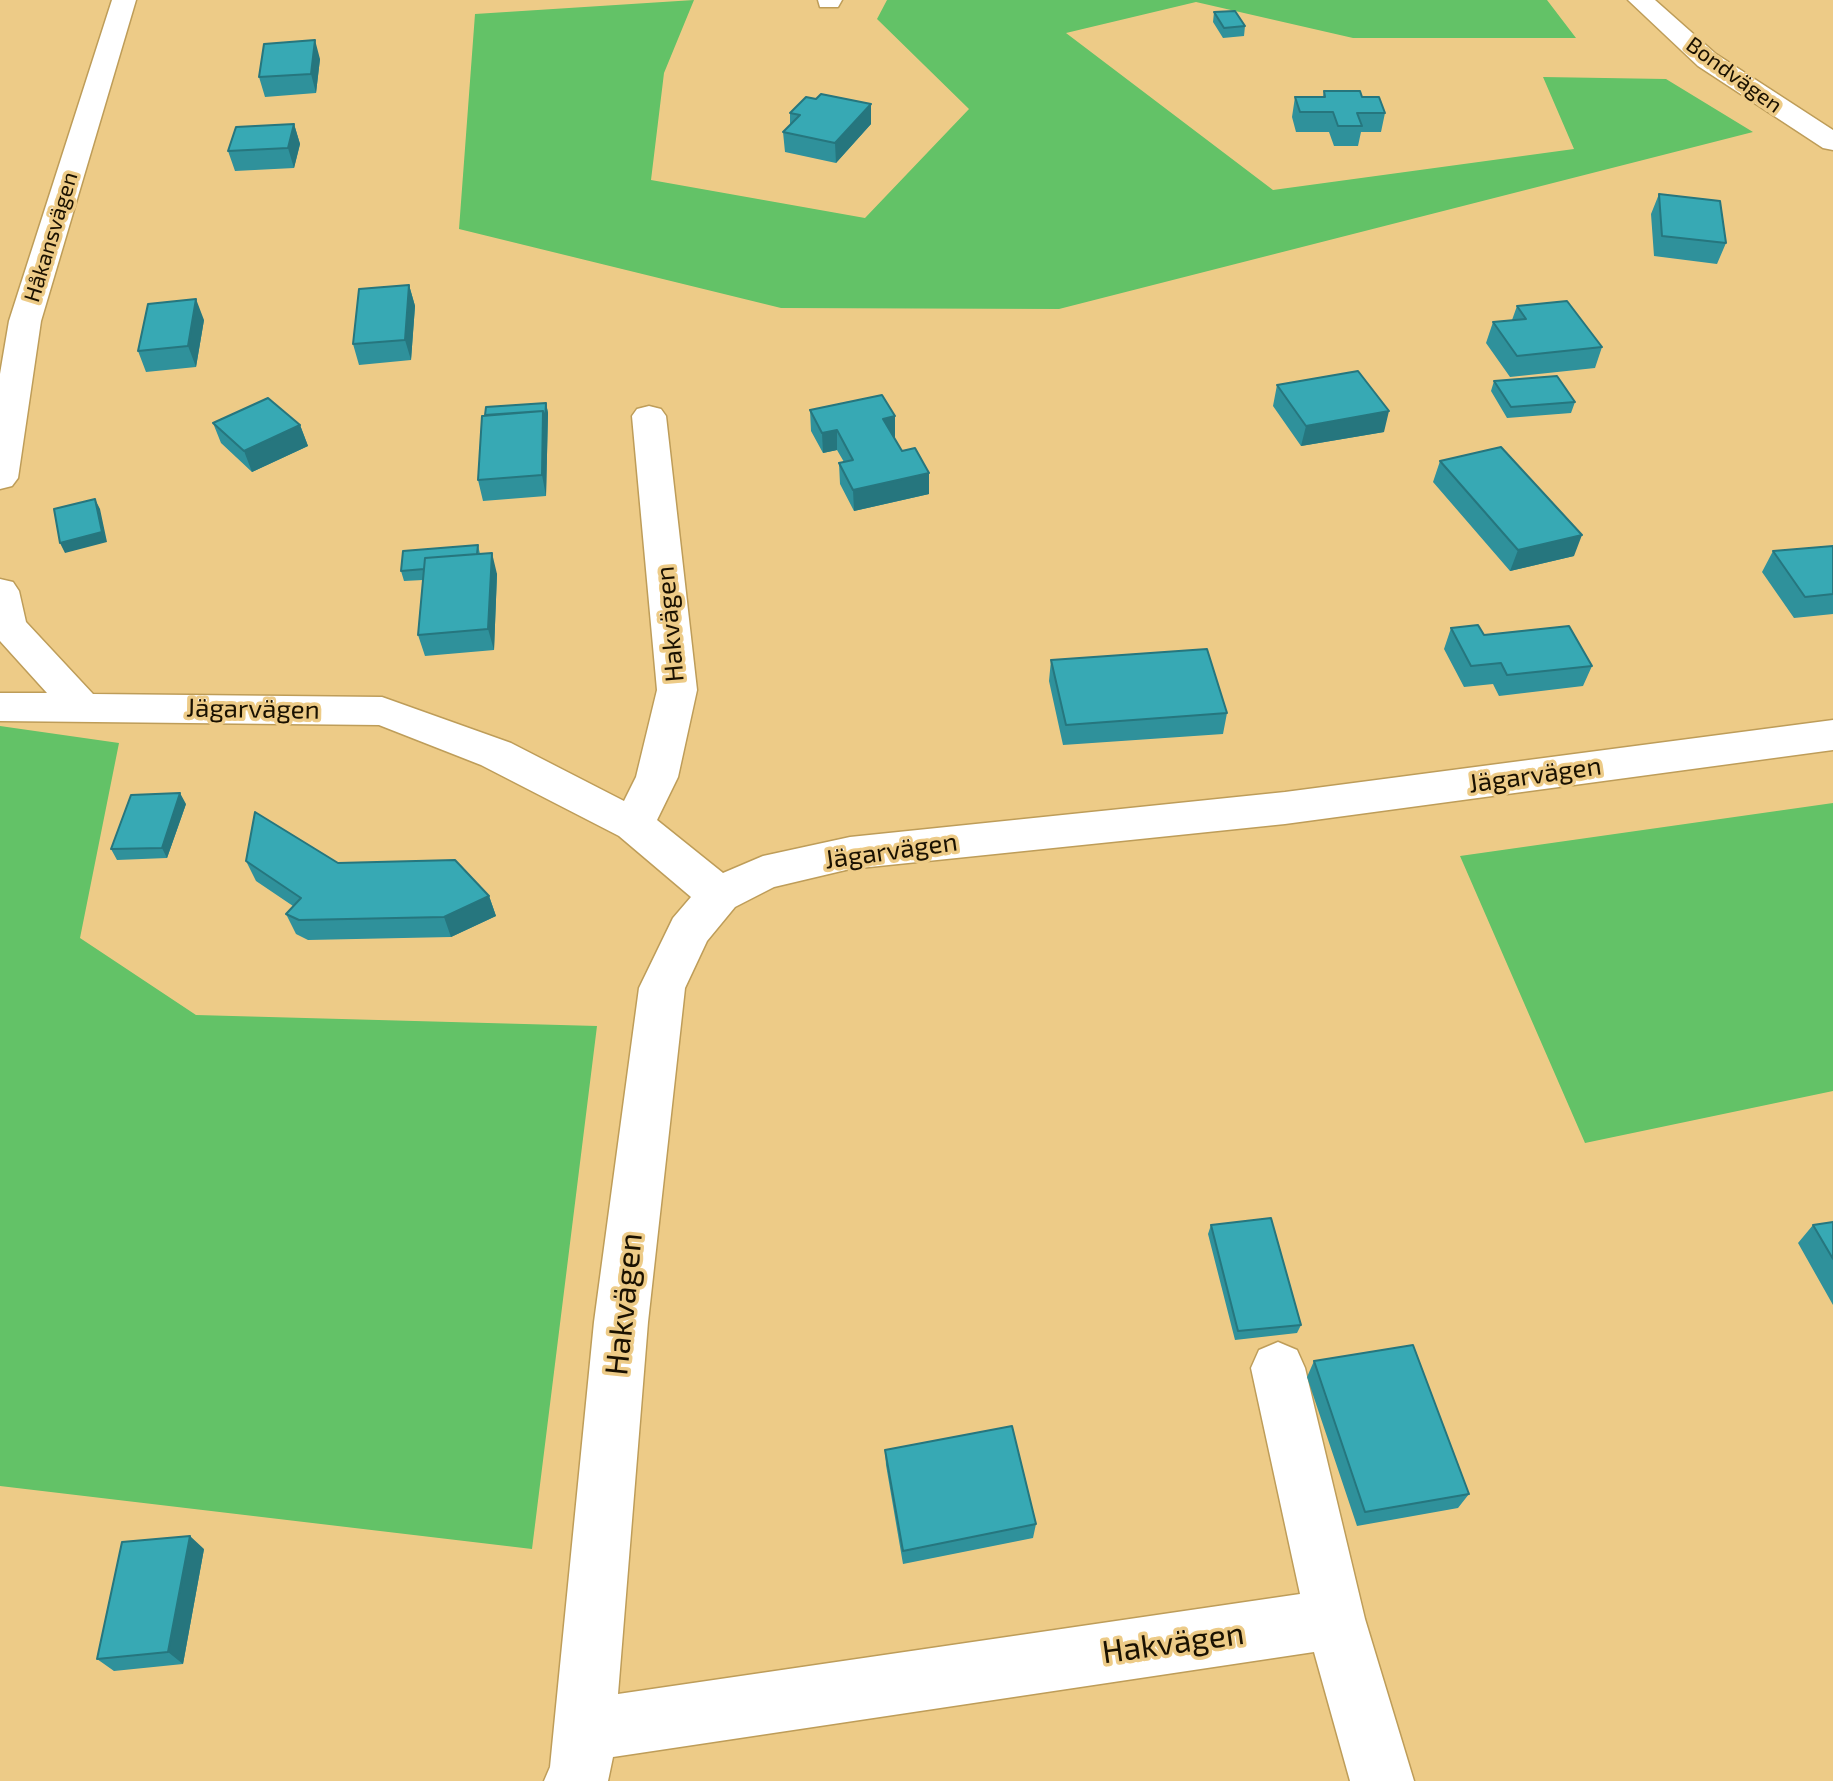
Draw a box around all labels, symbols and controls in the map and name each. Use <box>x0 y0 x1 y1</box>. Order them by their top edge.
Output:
street label: Bondvägen <box>1681 31 1787 119</box>
street label: Håkansvägen <box>19 169 83 305</box>
street label: Hakvägen <box>649 565 691 683</box>
street label: Jägarvägen <box>186 692 320 726</box>
street label: Jägarvägen <box>1467 750 1603 800</box>
street label: Jägarvägen <box>823 826 959 876</box>
street label: Hakvägen <box>597 1231 651 1377</box>
street label: Hakvägen <box>1099 1614 1247 1672</box>

